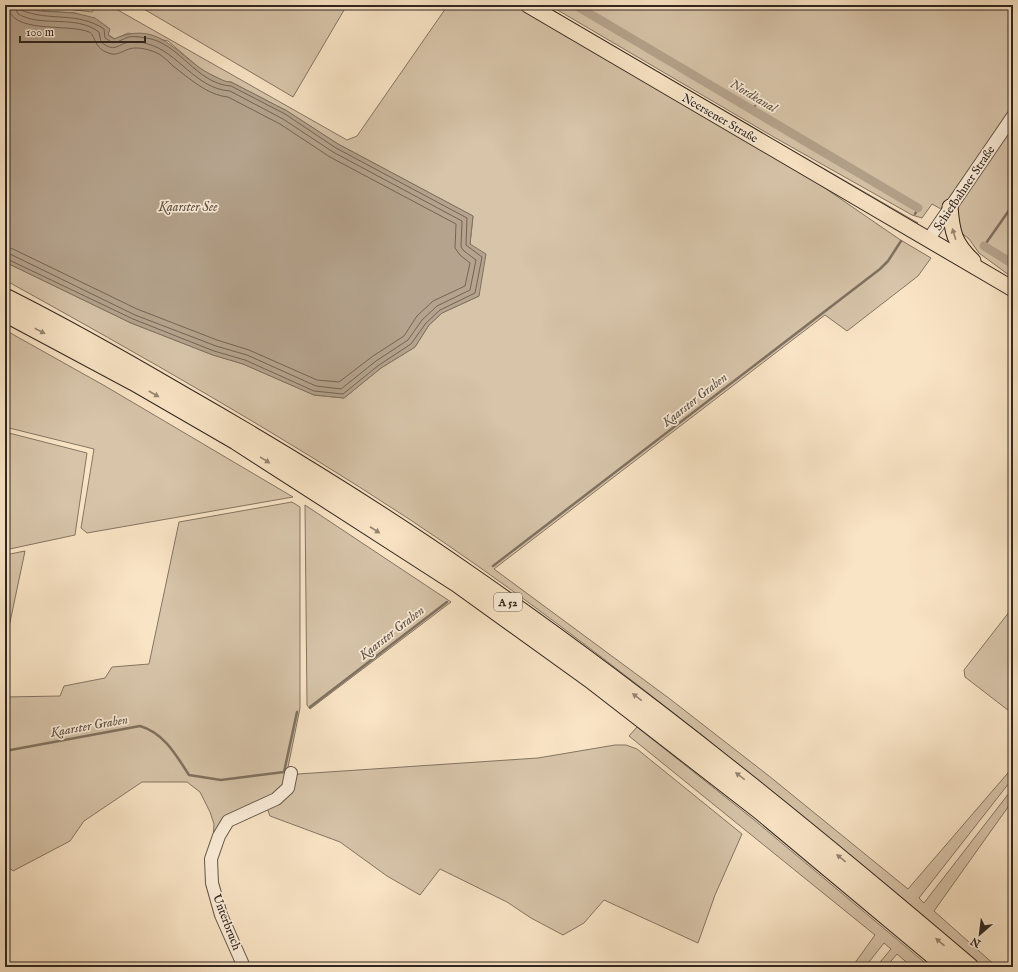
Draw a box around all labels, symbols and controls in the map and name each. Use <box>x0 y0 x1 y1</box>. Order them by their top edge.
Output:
scale bar <box>20 18 145 44</box>
text: 100 m <box>26 25 54 40</box>
water label: Nordkanal <box>727 76 781 117</box>
street label: Neersener Straße <box>679 91 761 147</box>
street label: Schiefbahner Straße <box>930 143 999 234</box>
water label: Kaarster See <box>157 199 218 216</box>
one-way arrow <box>951 227 957 239</box>
one-way arrow <box>34 328 45 335</box>
water label: Kaarster Graben <box>658 369 731 432</box>
one-way arrow <box>148 390 160 397</box>
one-way arrow <box>260 456 271 464</box>
one-way arrow <box>370 526 380 534</box>
road number: A 52 <box>494 593 522 611</box>
water label: Kaarster Graben <box>355 602 428 665</box>
one-way arrow <box>631 692 642 701</box>
water label: Kaarster Graben <box>48 711 129 742</box>
one-way arrow <box>734 772 745 780</box>
one-way arrow <box>835 853 846 862</box>
street label: Unterbruch <box>209 892 244 953</box>
north arrow <box>960 914 1000 954</box>
text: N <box>968 933 984 951</box>
one-way arrow <box>935 937 945 946</box>

